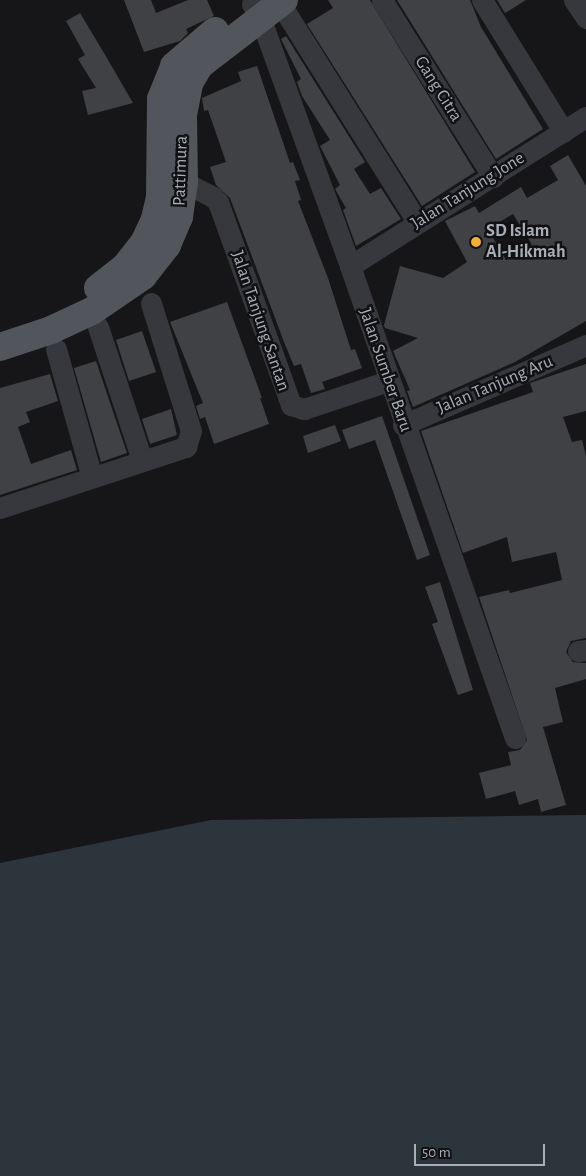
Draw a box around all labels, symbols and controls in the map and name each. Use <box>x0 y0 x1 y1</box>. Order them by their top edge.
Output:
street label: Gang Citra <box>409 52 467 126</box>
street label: Pattimura <box>169 135 193 207</box>
street label: Jalan Tanjung Jone <box>407 147 529 235</box>
place label: SD Islam Al-Hikmah <box>486 221 566 264</box>
marker: SD Islam Al-Hikmah <box>470 236 482 248</box>
street label: Jalan Tanjung Santan <box>226 248 294 394</box>
street label: Jalan Sumber Baru <box>354 305 416 435</box>
street label: Jalan Tanjung Aru <box>434 351 556 419</box>
scale bar <box>416 1134 547 1166</box>
text: 50 m <box>422 1145 451 1160</box>

